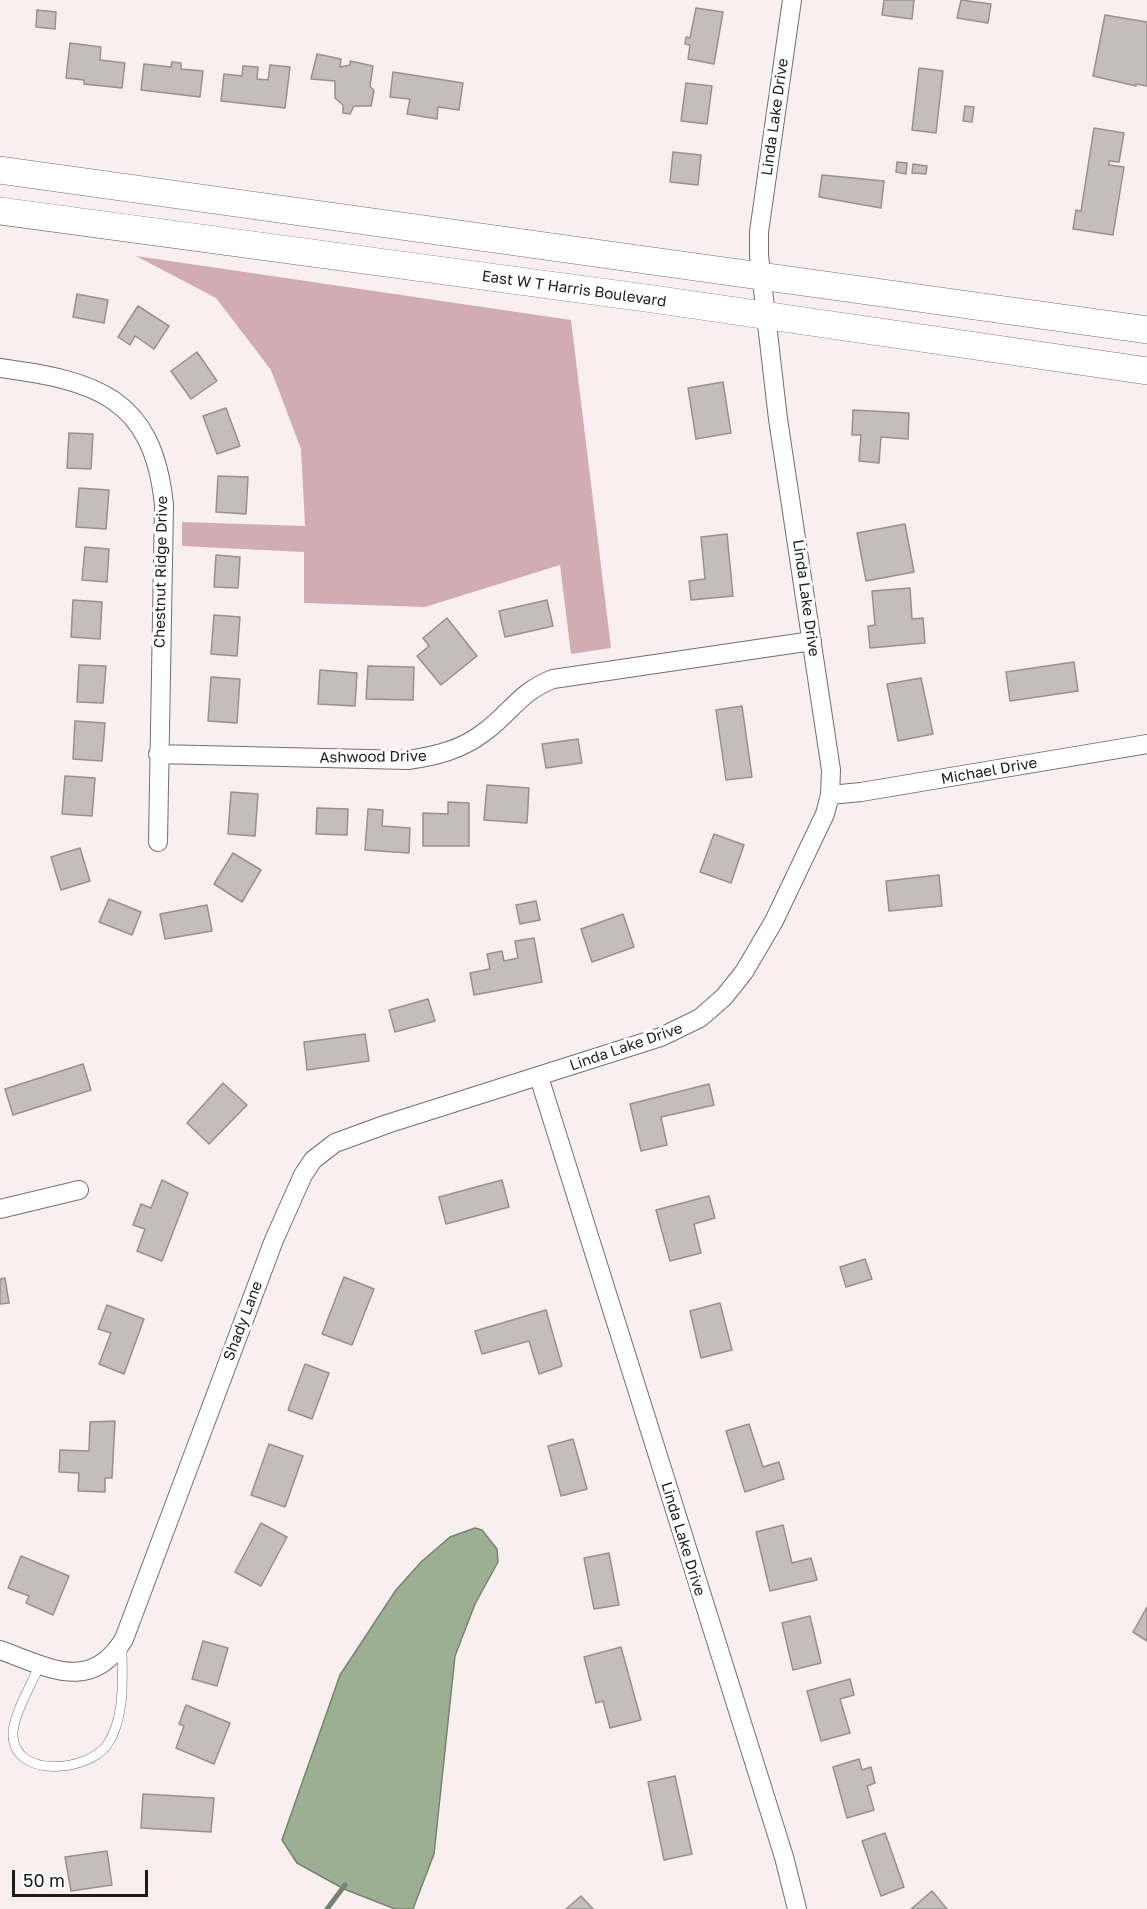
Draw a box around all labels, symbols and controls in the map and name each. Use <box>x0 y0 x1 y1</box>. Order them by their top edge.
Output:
street label: Linda Lake Drive <box>758 57 792 177</box>
street label: East W T Harris Boulevard <box>481 267 667 311</box>
street label: Chestnut Ridge Drive <box>151 496 171 648</box>
street label: Linda Lake Drive <box>789 538 823 658</box>
street label: Ashwood Drive <box>319 747 427 767</box>
street label: Michael Drive <box>940 754 1038 788</box>
street label: Linda Lake Drive <box>567 1019 685 1075</box>
street label: Shady Lane <box>220 1279 266 1363</box>
street label: Linda Lake Drive <box>657 1480 709 1598</box>
scale bar <box>15 1858 152 1896</box>
text: 50 m <box>23 1869 65 1891</box>

